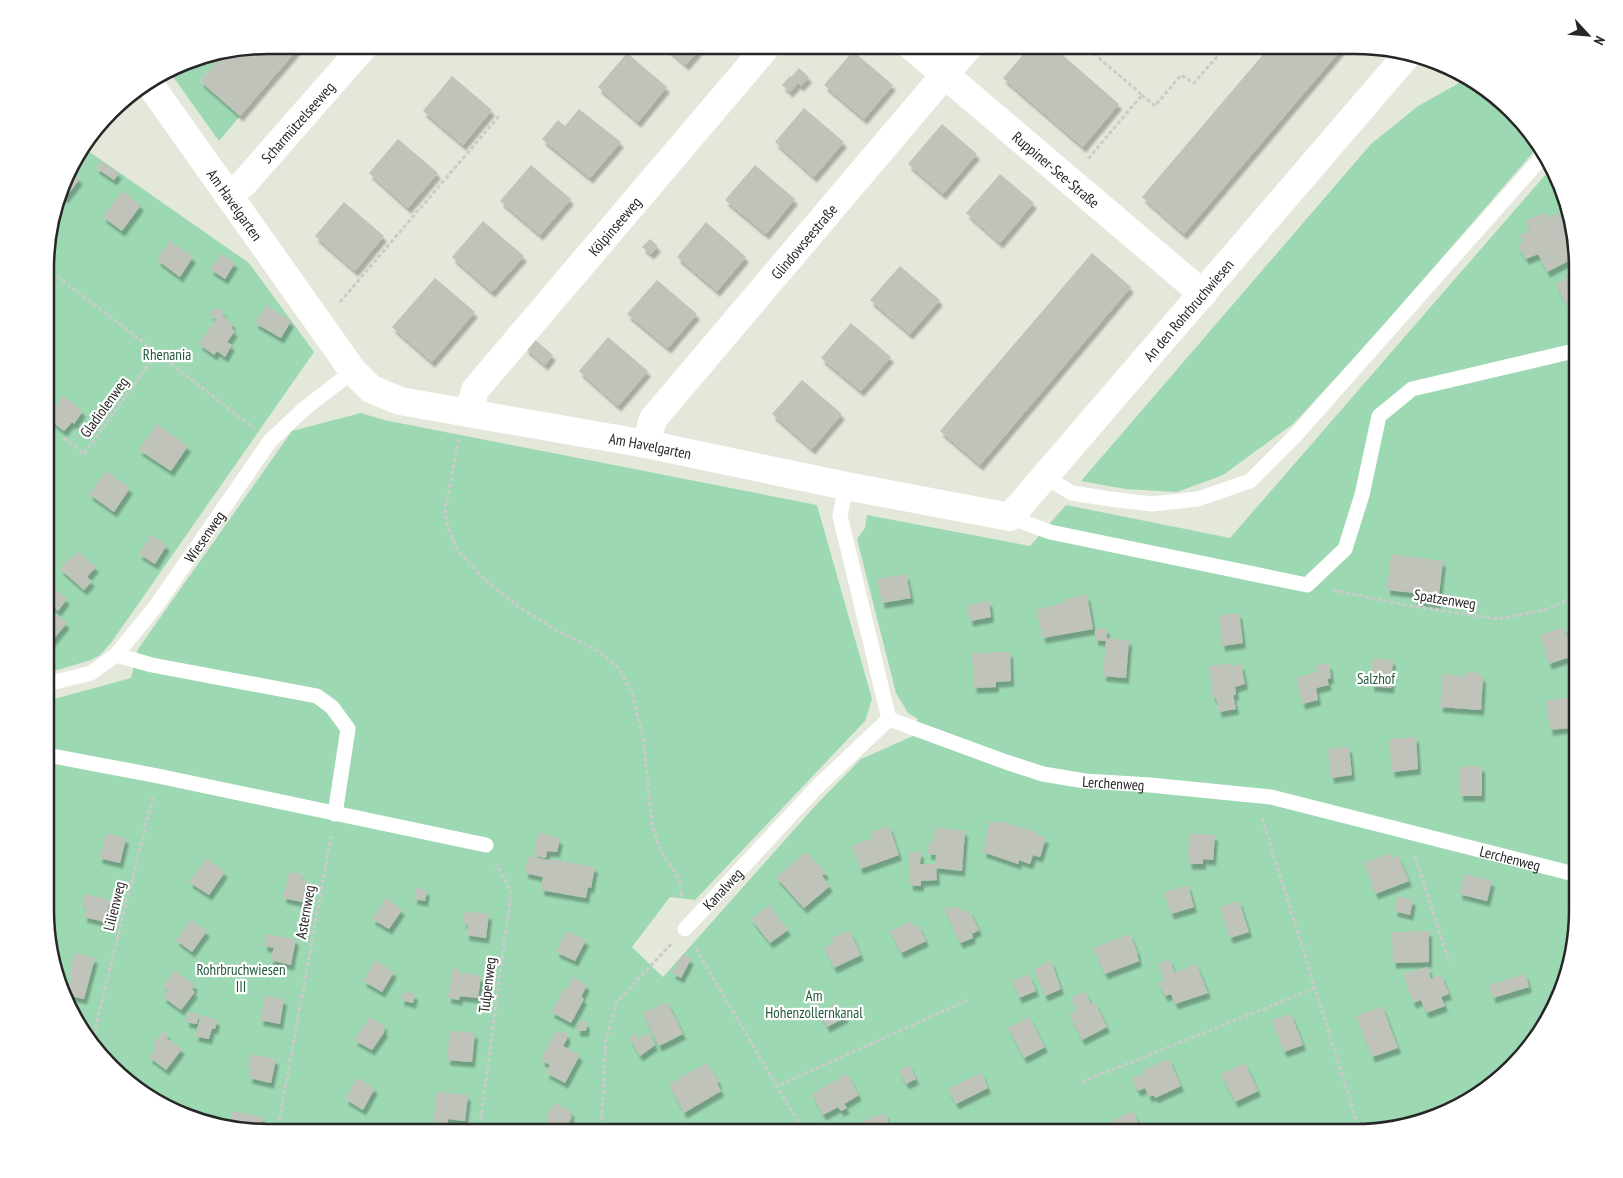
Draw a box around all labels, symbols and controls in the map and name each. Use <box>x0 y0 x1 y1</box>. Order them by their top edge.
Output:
north arrow <box>1563 10 1613 60</box>
text: N <box>1590 33 1609 48</box>
street label: Scharmützelseeweg <box>257 77 338 167</box>
street label: Ruppiner-See-Straße <box>1009 127 1104 212</box>
street label: Am Havelgarten <box>203 165 267 244</box>
street label: Kölpinseeweg <box>584 192 645 259</box>
street label: Glindowseestraße <box>766 200 841 283</box>
street label: An den Rohrbruchwiesen <box>1139 255 1237 365</box>
park label: Rhenania <box>143 345 191 364</box>
street label: Gladiolenweg <box>76 373 132 441</box>
street label: Am Havelgarten <box>608 428 693 463</box>
street label: Wiesenweg <box>180 507 229 566</box>
street label: Spatzenweg <box>1413 585 1477 613</box>
park label: Salzhof <box>1357 669 1396 688</box>
street label: Lerchenweg <box>1082 771 1145 794</box>
street label: Lerchenweg <box>1478 841 1542 875</box>
street label: Kanalweg <box>698 864 747 914</box>
street label: Lilienweg <box>99 879 129 933</box>
street label: Asternweg <box>291 884 319 940</box>
street label: Tulpenweg <box>474 956 500 1014</box>
park label: Rohrbruchwiesen III <box>196 960 286 996</box>
park label: Am Hohenzollernkanal <box>765 986 863 1022</box>

